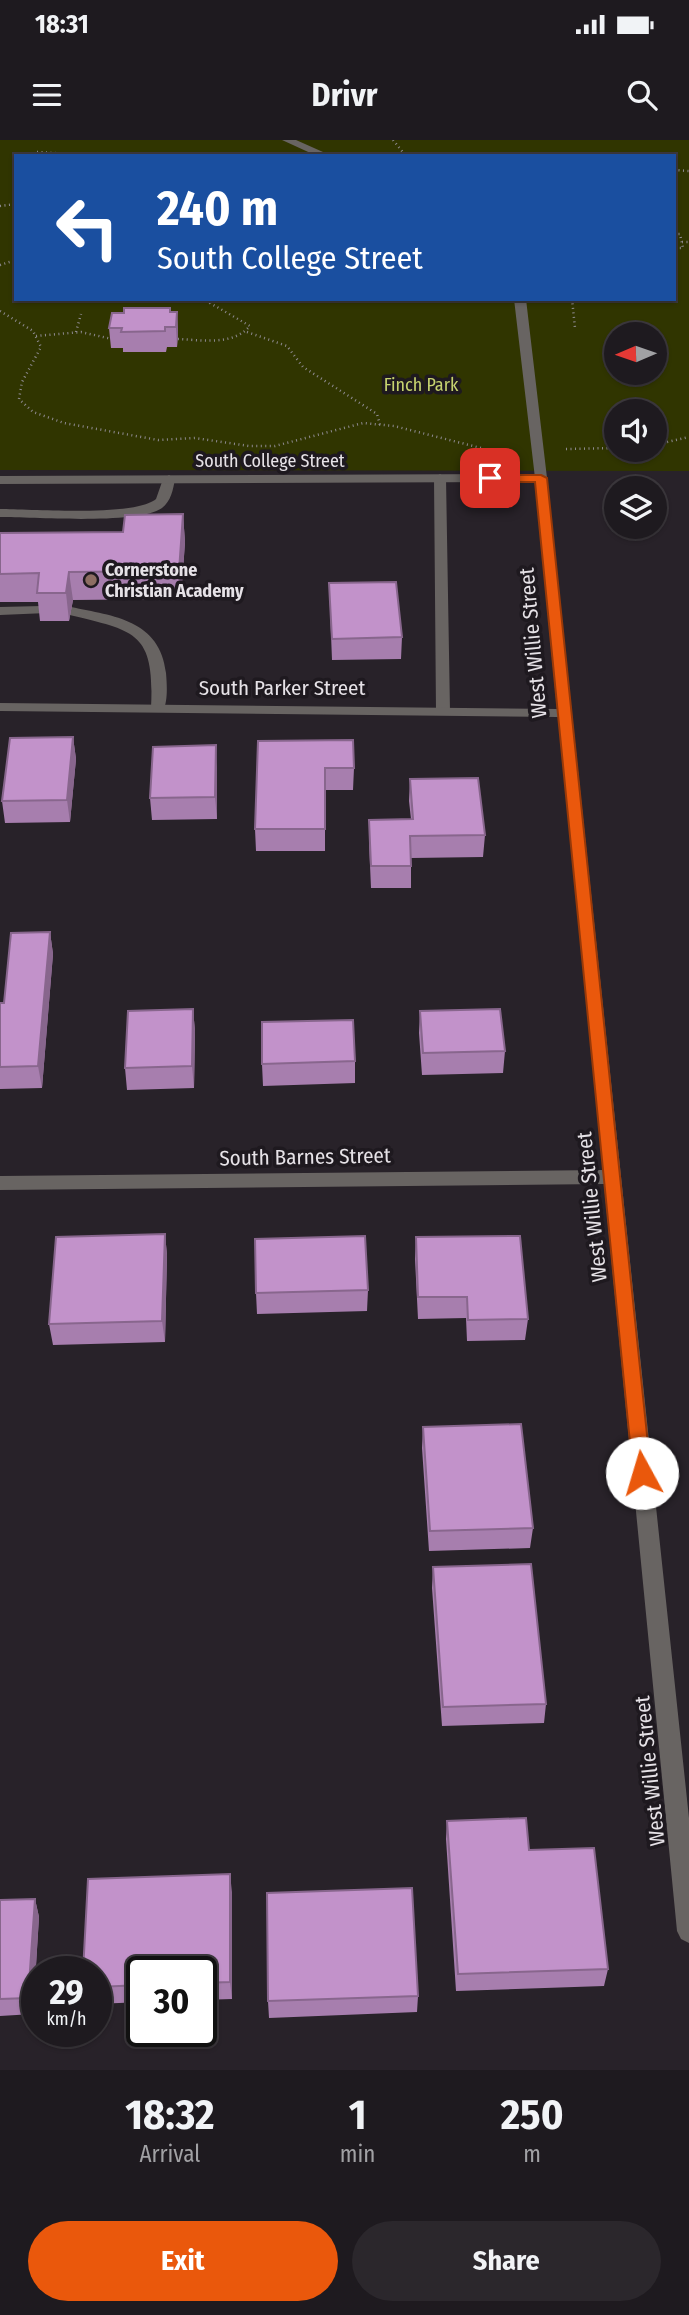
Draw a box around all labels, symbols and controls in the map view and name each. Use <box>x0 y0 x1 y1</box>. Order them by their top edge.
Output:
text: 18:31 <box>35 9 89 40</box>
icon: menu <box>28 76 66 114</box>
text: Drivr <box>312 76 377 114</box>
icon: search <box>623 76 661 114</box>
text: 240 m <box>157 179 278 238</box>
icon: left <box>42 182 133 273</box>
text: South College Street <box>157 239 423 277</box>
north arrow <box>604 322 667 385</box>
map controls <box>604 322 667 539</box>
park label: Finch Park <box>384 374 459 396</box>
button: sound <box>604 399 667 462</box>
pin <box>460 448 520 508</box>
street label: South College Street <box>195 450 345 472</box>
icon: arrive <box>471 459 509 497</box>
button: layers <box>604 476 667 539</box>
place label: Cornerstone Christian Academy <box>105 559 244 602</box>
street label: West Willie Street <box>513 567 553 719</box>
marker: Cornerstone Christian Academy <box>83 572 99 588</box>
street label: South Parker Street <box>199 675 365 701</box>
street label: West Willie Street <box>571 1130 613 1283</box>
street label: South Barnes Street <box>219 1143 391 1171</box>
position arrow <box>605 1436 679 1510</box>
street label: West Willie Street <box>629 1694 671 1847</box>
speed limit sign: 30 <box>126 1956 217 2047</box>
text: 29 <box>49 1971 84 2013</box>
text: km/h <box>46 2008 87 2030</box>
text: 18:32 <box>125 2090 215 2140</box>
text: 1 <box>349 2090 366 2140</box>
text: 250 <box>501 2090 564 2140</box>
text: Arrival <box>139 2140 200 2168</box>
text: min <box>340 2140 375 2168</box>
text: m <box>523 2140 541 2168</box>
button: Exit <box>28 2221 338 2301</box>
button: Share <box>352 2221 661 2301</box>

